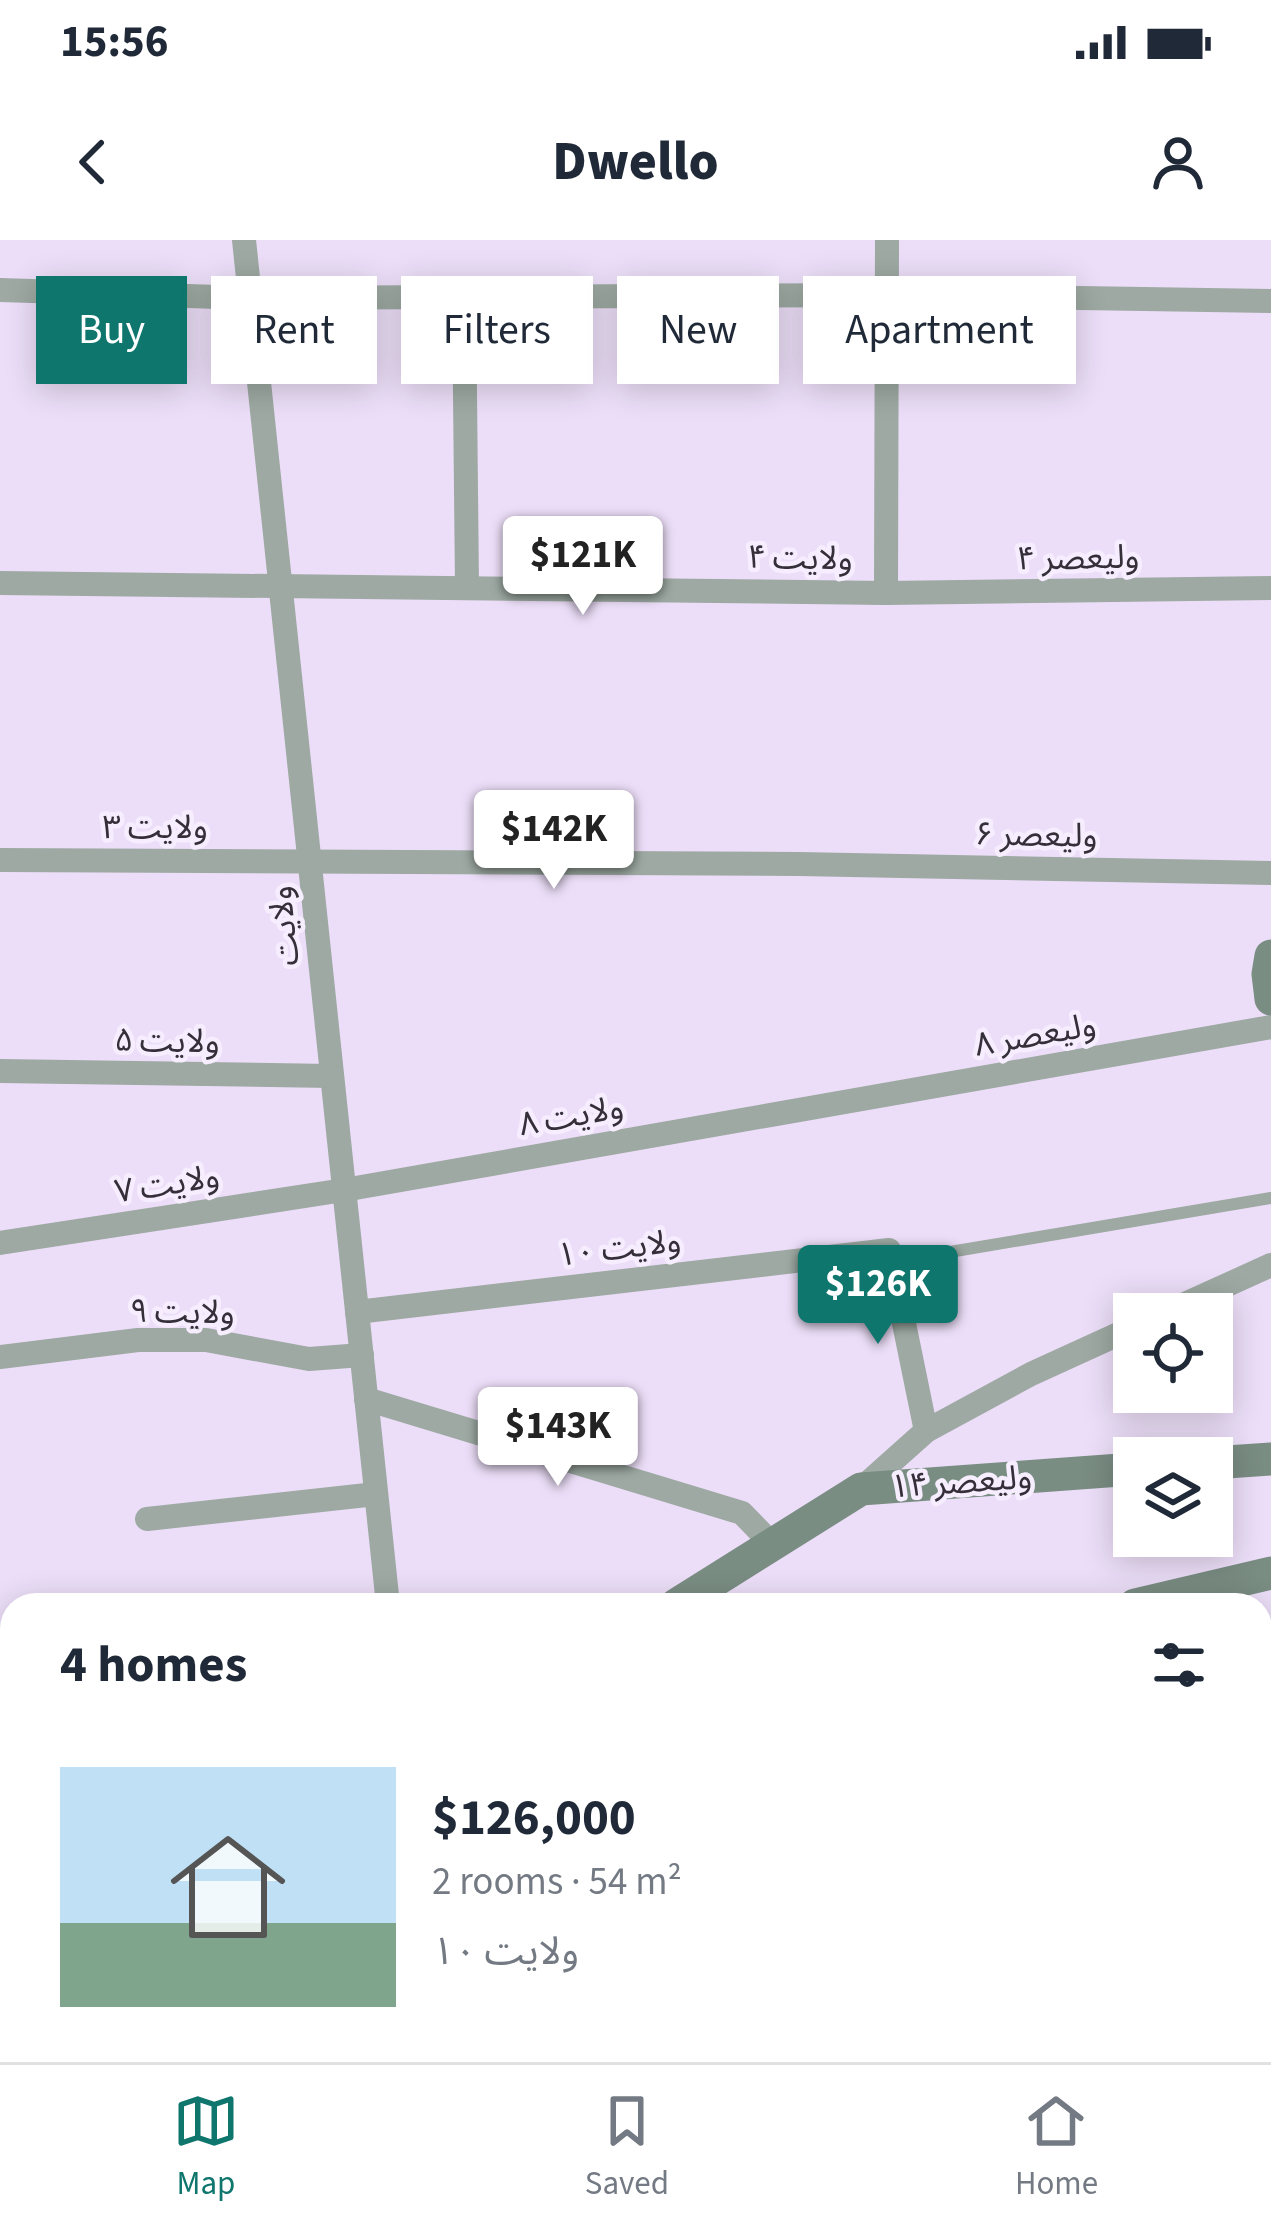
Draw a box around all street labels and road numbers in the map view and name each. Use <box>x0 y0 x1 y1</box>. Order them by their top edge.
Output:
street label: ولیعصر ۴ <box>1016 533 1140 583</box>
street label: ولایت ۴ <box>747 534 853 582</box>
street label: ولایت ۳ <box>102 804 208 851</box>
street label: ولیعصر ۶ <box>974 810 1098 860</box>
street label: ولایت <box>256 884 312 968</box>
street label: ولیعصر ۸ <box>970 1001 1100 1069</box>
street label: ولایت ۵ <box>114 1017 220 1065</box>
street label: ولایت ۸ <box>515 1084 627 1148</box>
street label: ولایت ۷ <box>111 1153 223 1215</box>
street label: ولایت ۱۰ <box>554 1217 684 1279</box>
street label: ولایت ۹ <box>129 1288 235 1336</box>
street label: ولیعصر ۱۴ <box>889 1454 1033 1510</box>

